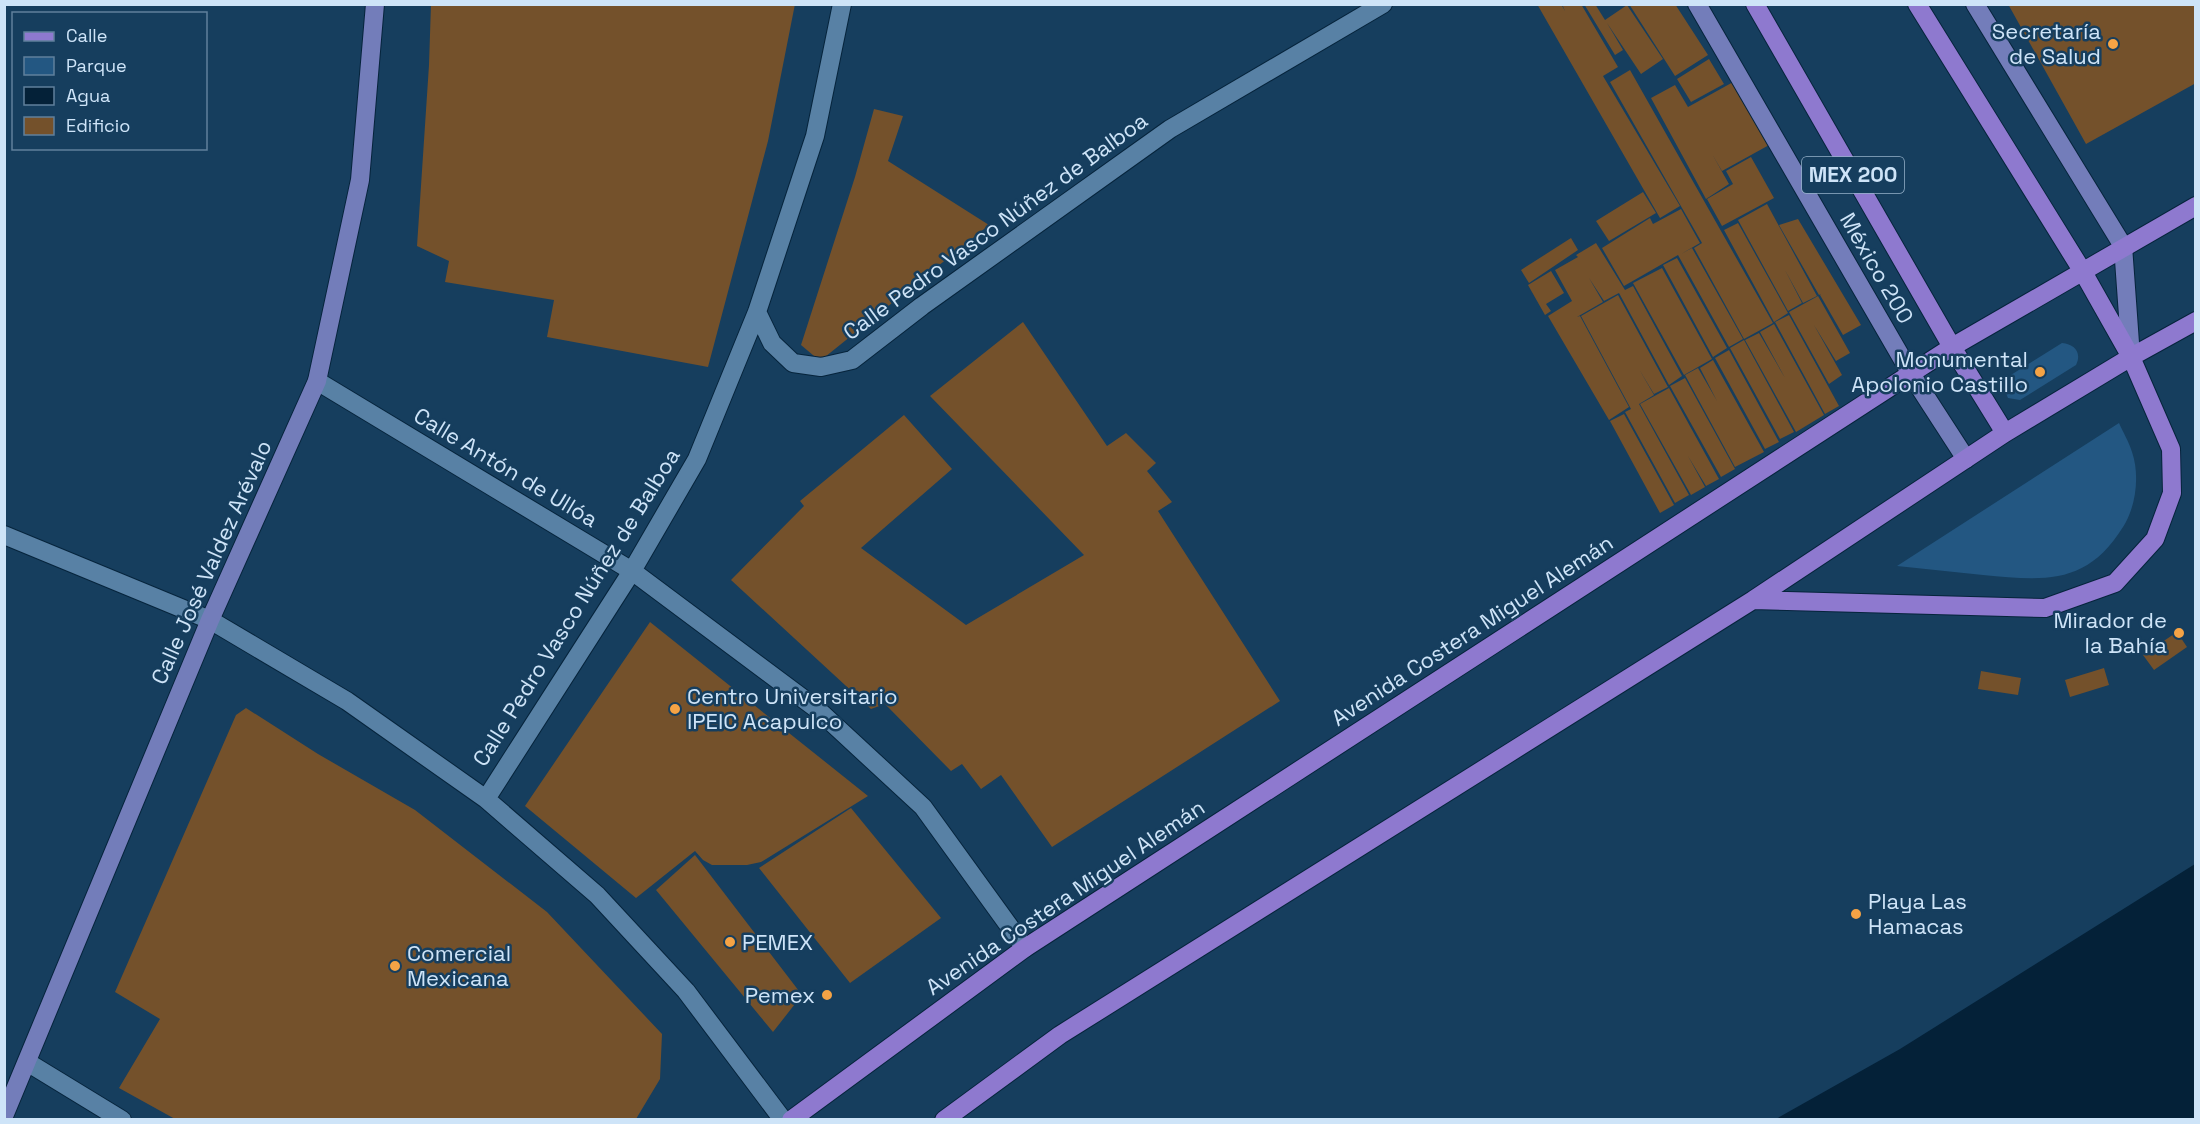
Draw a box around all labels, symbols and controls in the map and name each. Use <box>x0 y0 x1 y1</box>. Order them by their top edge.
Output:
legend <box>12 12 207 150</box>
place label: Secretaría de Salud <box>1992 17 2101 70</box>
text: Calle <box>66 24 107 47</box>
marker: Secretaría de Salud <box>2106 37 2120 51</box>
text: Parque <box>66 54 127 77</box>
text: Agua <box>66 84 110 107</box>
street label: Calle Pedro Vasco Núñez de Balboa <box>837 106 1153 346</box>
text: Edificio <box>66 114 130 137</box>
road number: MEX 200 <box>1802 157 1904 193</box>
street label: México 200 <box>1834 207 1920 329</box>
place label: Monumental Apolonio Castillo <box>1851 345 2028 398</box>
marker: Monumental Apolonio Castillo <box>2033 365 2047 379</box>
street label: Calle Antón de Ullóa <box>409 401 603 533</box>
street label: Calle José Valdez Arévalo <box>144 436 278 688</box>
street label: Calle Pedro Vasco Núñez de Balboa <box>466 443 686 771</box>
street label: Avenida Costera Miguel Alemán <box>1326 528 1618 732</box>
place label: Mirador de la Bahía <box>2053 606 2167 659</box>
marker: Mirador de la Bahía <box>2172 626 2186 640</box>
place label: Centro Universitario IPEIC Acapulco <box>687 682 898 735</box>
marker: Centro Universitario IPEIC Acapulco <box>668 702 682 716</box>
street label: Avenida Costera Miguel Alemán <box>920 793 1210 1001</box>
place label: Playa Las Hamacas <box>1868 887 1967 940</box>
marker: Playa Las Hamacas <box>1849 907 1863 921</box>
place label: PEMEX <box>742 928 813 956</box>
marker: PEMEX <box>723 935 737 949</box>
place label: Comercial Mexicana <box>407 939 511 992</box>
marker: Comercial Mexicana <box>388 959 402 973</box>
place label: Pemex <box>745 981 815 1009</box>
marker: Pemex <box>820 988 834 1002</box>

